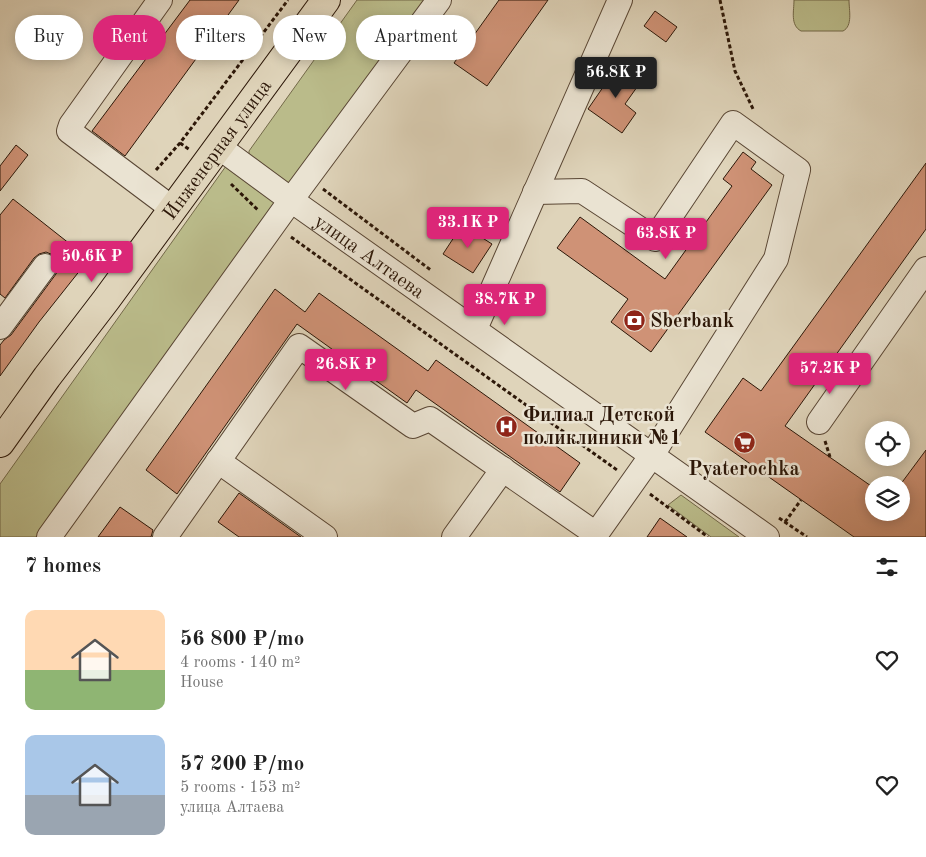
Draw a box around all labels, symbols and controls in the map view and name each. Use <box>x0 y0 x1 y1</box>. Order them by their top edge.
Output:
chip: Buy <box>15 15 83 60</box>
chip: Rent <box>93 15 166 60</box>
chip: Filters <box>176 15 263 60</box>
chip: New <box>273 15 346 60</box>
chip: Apartment <box>356 15 476 60</box>
pin: 56.8K ₽ <box>570 56 662 99</box>
text: 56.8K ₽ <box>586 65 646 81</box>
street label: Инженерная улица <box>160 76 276 224</box>
pin: 33.1K ₽ <box>422 206 514 249</box>
street label: улица Алтаева <box>310 212 428 303</box>
text: 33.1K ₽ <box>438 215 498 231</box>
pin: 63.8K ₽ <box>620 218 712 260</box>
text: 63.8K ₽ <box>636 226 696 242</box>
pin: 50.6K ₽ <box>46 240 138 283</box>
text: 50.6K ₽ <box>62 249 122 265</box>
pin: 38.7K ₽ <box>459 284 551 326</box>
text: 38.7K ₽ <box>475 292 535 308</box>
bank icon: Sberbank <box>622 308 646 332</box>
place label: Sberbank <box>650 312 734 332</box>
pin: 26.8K ₽ <box>300 348 392 391</box>
pin: 57.2K ₽ <box>784 352 876 395</box>
text: 26.8K ₽ <box>316 357 376 373</box>
text: 57.2K ₽ <box>800 361 860 377</box>
place label: Филиал Детской поликлиники №1 <box>523 406 681 449</box>
hospital icon: Филиал Детской поликлиники №1 <box>495 414 519 438</box>
map controls <box>865 421 910 521</box>
button: locate <box>865 421 910 466</box>
supermarket icon: Pyaterochka <box>732 430 756 454</box>
place label: Pyaterochka <box>688 460 800 480</box>
button: layers <box>865 476 910 521</box>
icon: filters <box>873 553 901 581</box>
text: 7 homes <box>25 556 101 577</box>
text: 56 800 ₽/mo <box>180 629 304 650</box>
icon: home <box>65 630 125 690</box>
icon: heart <box>873 646 901 674</box>
text: 4 rooms · 140 m² <box>180 655 300 671</box>
text: House <box>180 675 223 691</box>
text: 57 200 ₽/mo <box>180 754 304 775</box>
icon: home <box>65 755 125 815</box>
icon: heart <box>873 771 901 799</box>
text: 5 rooms · 153 m² <box>180 780 300 796</box>
text: улица Алтаева <box>180 800 284 816</box>

